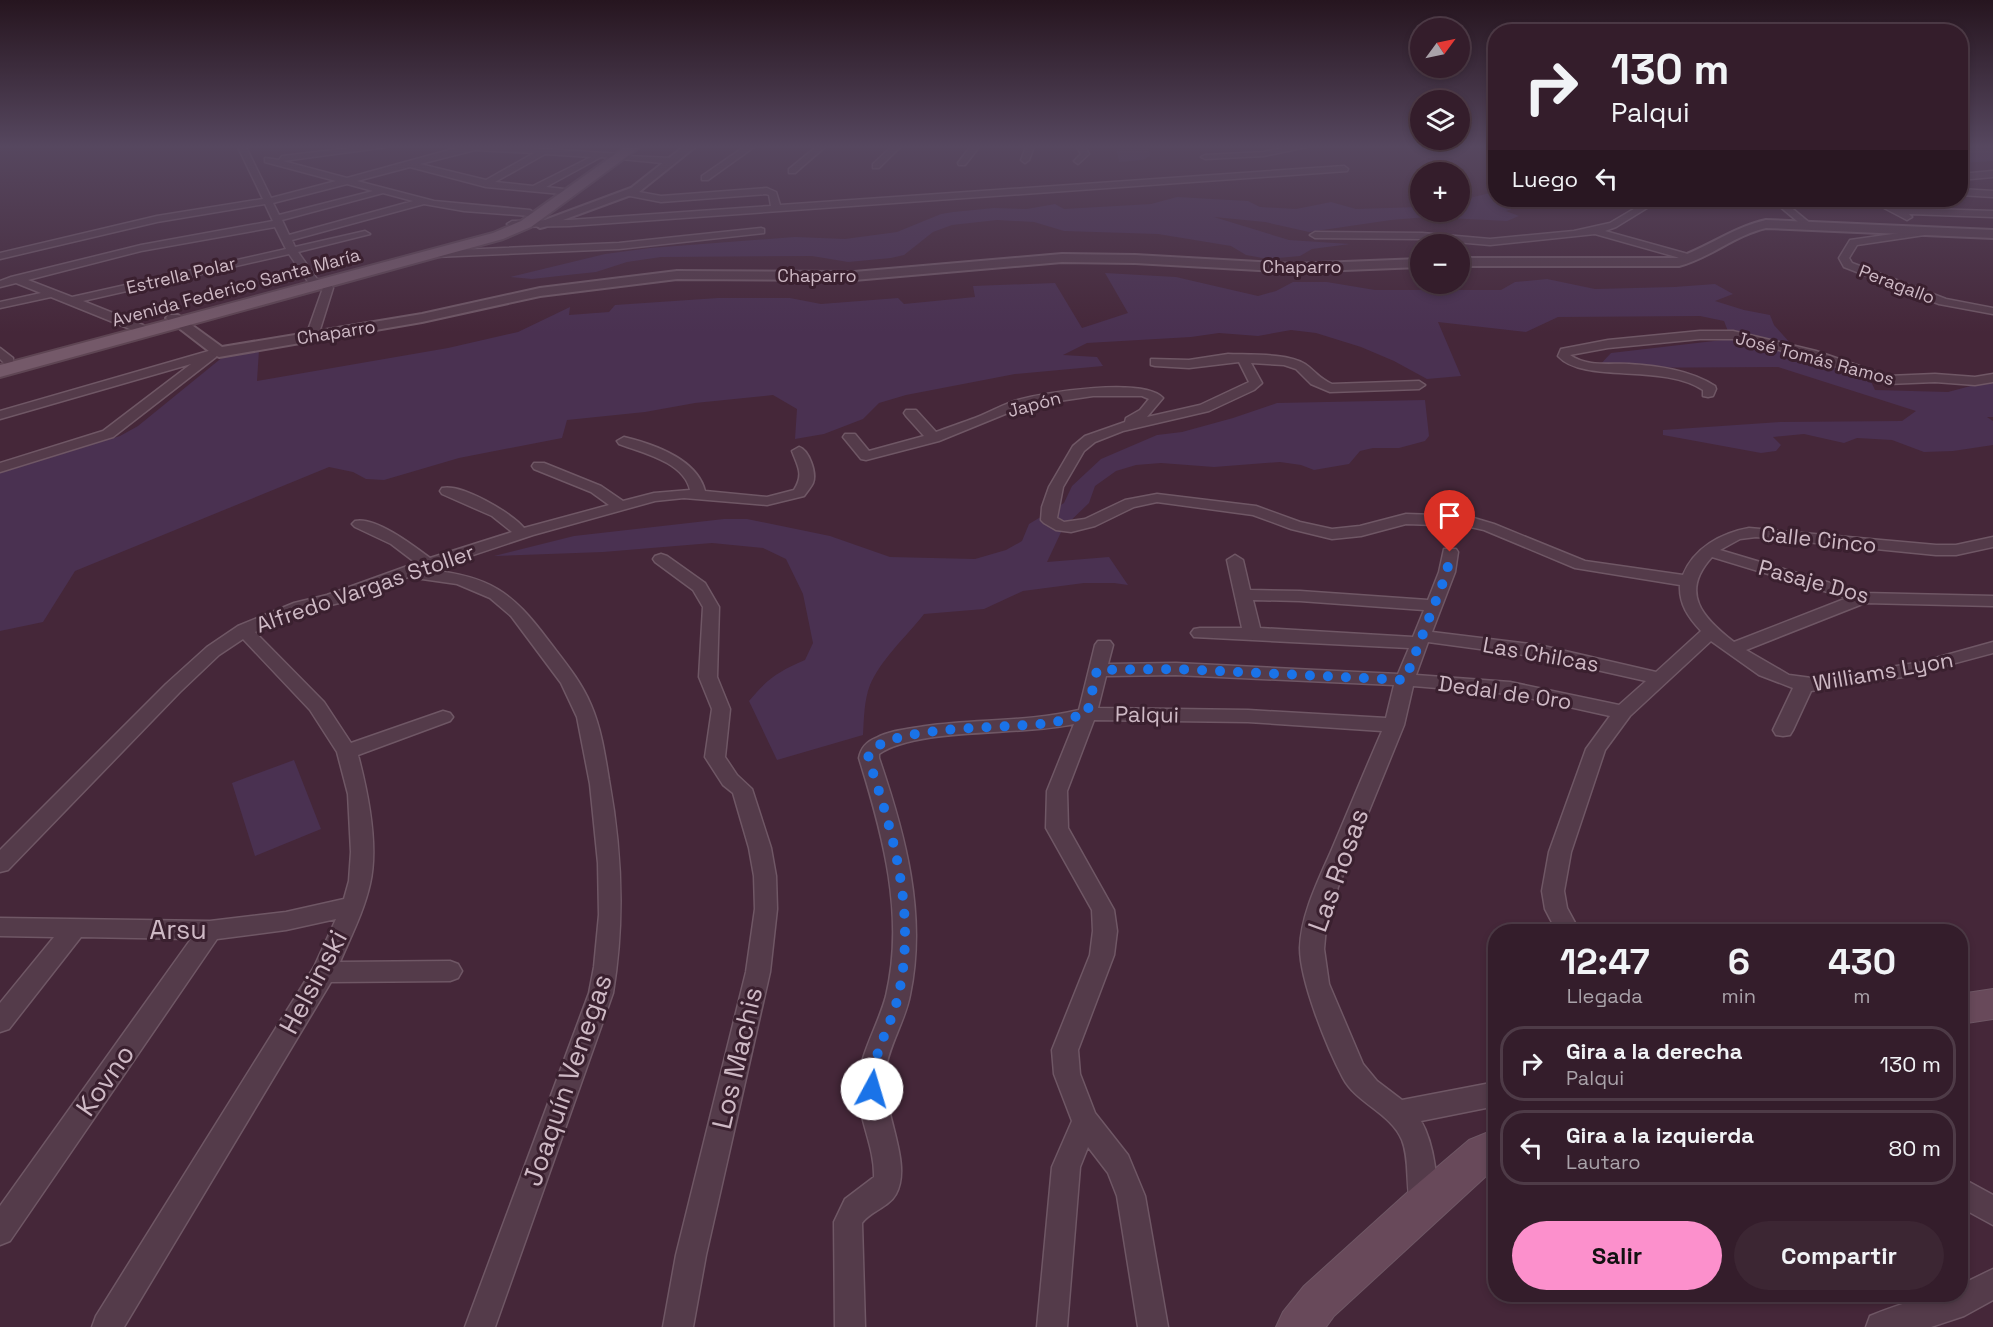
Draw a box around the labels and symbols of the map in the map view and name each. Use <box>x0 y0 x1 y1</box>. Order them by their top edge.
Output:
north arrow <box>1410 18 1470 78</box>
street label: Avenida Federico Santa María <box>109 243 363 331</box>
street label: Estrella Polar <box>124 251 238 299</box>
street label: Chaparro <box>1262 255 1342 278</box>
street label: Peragallo <box>1856 259 1938 309</box>
street label: Chaparro <box>777 264 857 287</box>
street label: Chaparro <box>295 314 377 350</box>
street label: José Tomás Ramos <box>1733 326 1897 390</box>
street label: Japón <box>1005 386 1063 422</box>
pin <box>1424 490 1475 552</box>
street label: Calle Cinco <box>1760 519 1878 559</box>
street label: Alfredo Vargas Stoller <box>252 537 478 639</box>
street label: Pasaje Dos <box>1756 553 1872 609</box>
street label: Las Chilcas <box>1481 630 1601 678</box>
street label: Williams Lyon <box>1811 645 1955 697</box>
street label: Dedal de Oro <box>1436 669 1574 715</box>
street label: Palqui <box>1115 699 1179 729</box>
street label: Las Rosas <box>1300 803 1376 937</box>
street label: Arsu <box>149 912 207 947</box>
street label: Helsinski <box>271 924 355 1040</box>
street label: Joaquín Venegas <box>514 969 620 1191</box>
street label: Los Machis <box>704 984 770 1132</box>
street label: Kovno <box>68 1037 142 1123</box>
position arrow <box>840 1057 904 1121</box>

